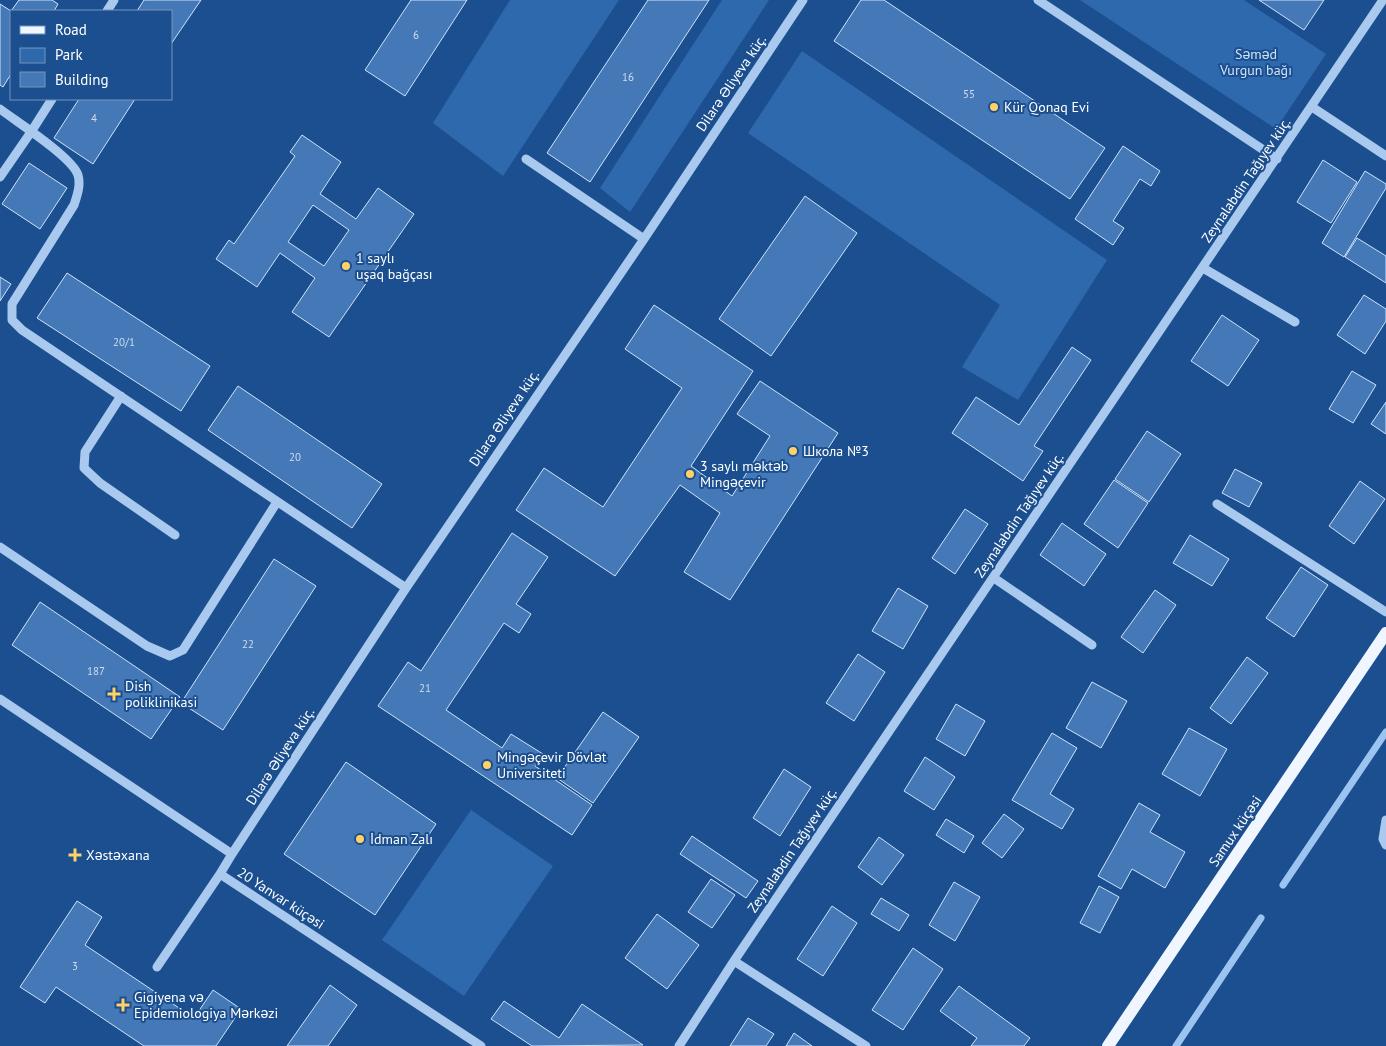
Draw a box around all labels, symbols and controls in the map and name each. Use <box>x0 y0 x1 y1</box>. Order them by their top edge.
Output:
legend <box>10 10 172 100</box>
text: Road <box>55 20 87 39</box>
house number: 6 <box>413 28 419 42</box>
street label: Dilarə Əliyeva küç. <box>692 31 770 135</box>
text: Park <box>55 45 83 64</box>
park label: Səməd Vurgun bağı <box>1219 45 1292 79</box>
text: Building <box>55 70 109 89</box>
house number: 16 <box>622 70 634 84</box>
house number: 55 <box>963 87 975 101</box>
place label: Kür Qonaq Evi <box>1004 98 1090 116</box>
marker: Kür Qonaq Evi <box>988 101 1000 113</box>
house number: 4 <box>91 111 97 125</box>
street label: Zeynalabdin Tağıyev küç. <box>1197 114 1295 246</box>
place label: 1 saylı uşaq bağçası <box>356 249 433 283</box>
marker: 1 saylı uşaq bağçası <box>340 260 352 272</box>
house number: 20/1 <box>113 335 135 349</box>
street label: Dilarə Əliyeva küç. <box>465 366 543 470</box>
place label: Школа №3 <box>803 442 869 460</box>
marker: Школа №3 <box>787 445 799 457</box>
street label: Zeynalabdin Tağıyev küç. <box>970 449 1068 581</box>
house number: 20 <box>289 450 301 464</box>
place label: 3 saylı məktəb Mingəçevir <box>700 457 788 491</box>
marker: 3 saylı məktəb Mingəçevir <box>684 468 696 480</box>
house number: 22 <box>242 637 254 651</box>
house number: 187 <box>87 664 105 678</box>
place label: Dish poliklinikasi <box>125 677 197 711</box>
house number: 21 <box>419 681 431 695</box>
marker: Dish poliklinikasi <box>107 687 121 701</box>
street label: Dilarə Əliyeva küç. <box>242 704 318 808</box>
place label: Mingəçevir Dövlət Universiteti <box>497 748 607 782</box>
marker: Mingəçevir Dövlət Universiteti <box>481 759 493 771</box>
street label: Zeynalabdin Tağıyev küç. <box>743 784 841 916</box>
street label: Samux küçəsi <box>1205 792 1265 870</box>
place label: İdman Zalı <box>370 830 433 848</box>
marker: İdman Zalı <box>354 833 366 845</box>
place label: Xəstəxana <box>86 846 150 864</box>
marker: Xəstəxana <box>68 848 82 862</box>
street label: 20 Yanvar küçəsi <box>234 863 328 933</box>
house number: 3 <box>72 959 78 973</box>
place label: Gigiyena və Epidemiologiya Mərkəzi <box>134 988 278 1022</box>
marker: Gigiyena və Epidemiologiya Mərkəzi <box>116 998 130 1012</box>

